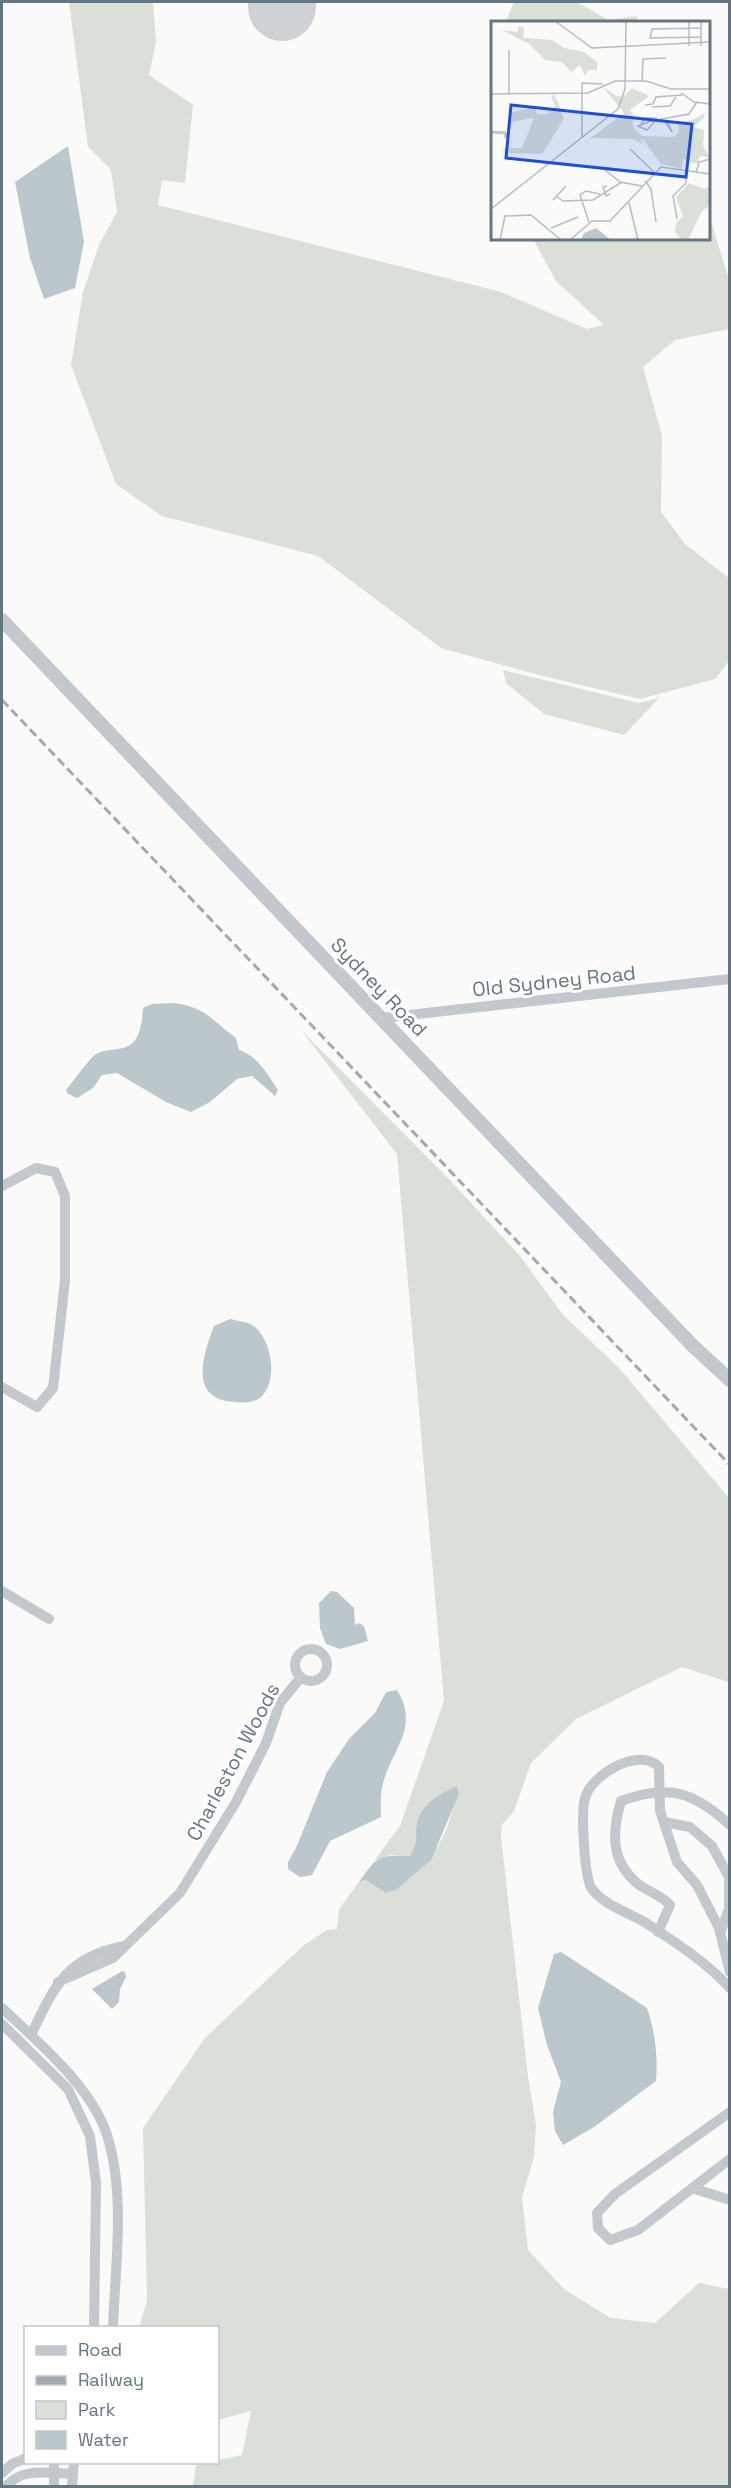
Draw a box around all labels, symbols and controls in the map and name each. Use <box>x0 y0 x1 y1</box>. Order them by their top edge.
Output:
inset map <box>491 21 710 240</box>
street label: Sydney Road <box>325 932 433 1042</box>
street label: Old Sydney Road <box>471 959 637 1003</box>
street label: Charleston Woods <box>180 1679 286 1845</box>
legend <box>24 2326 219 2464</box>
text: Road <box>78 2338 122 2361</box>
text: Railway <box>78 2368 144 2391</box>
text: Park <box>78 2398 116 2421</box>
text: Water <box>78 2428 129 2451</box>

